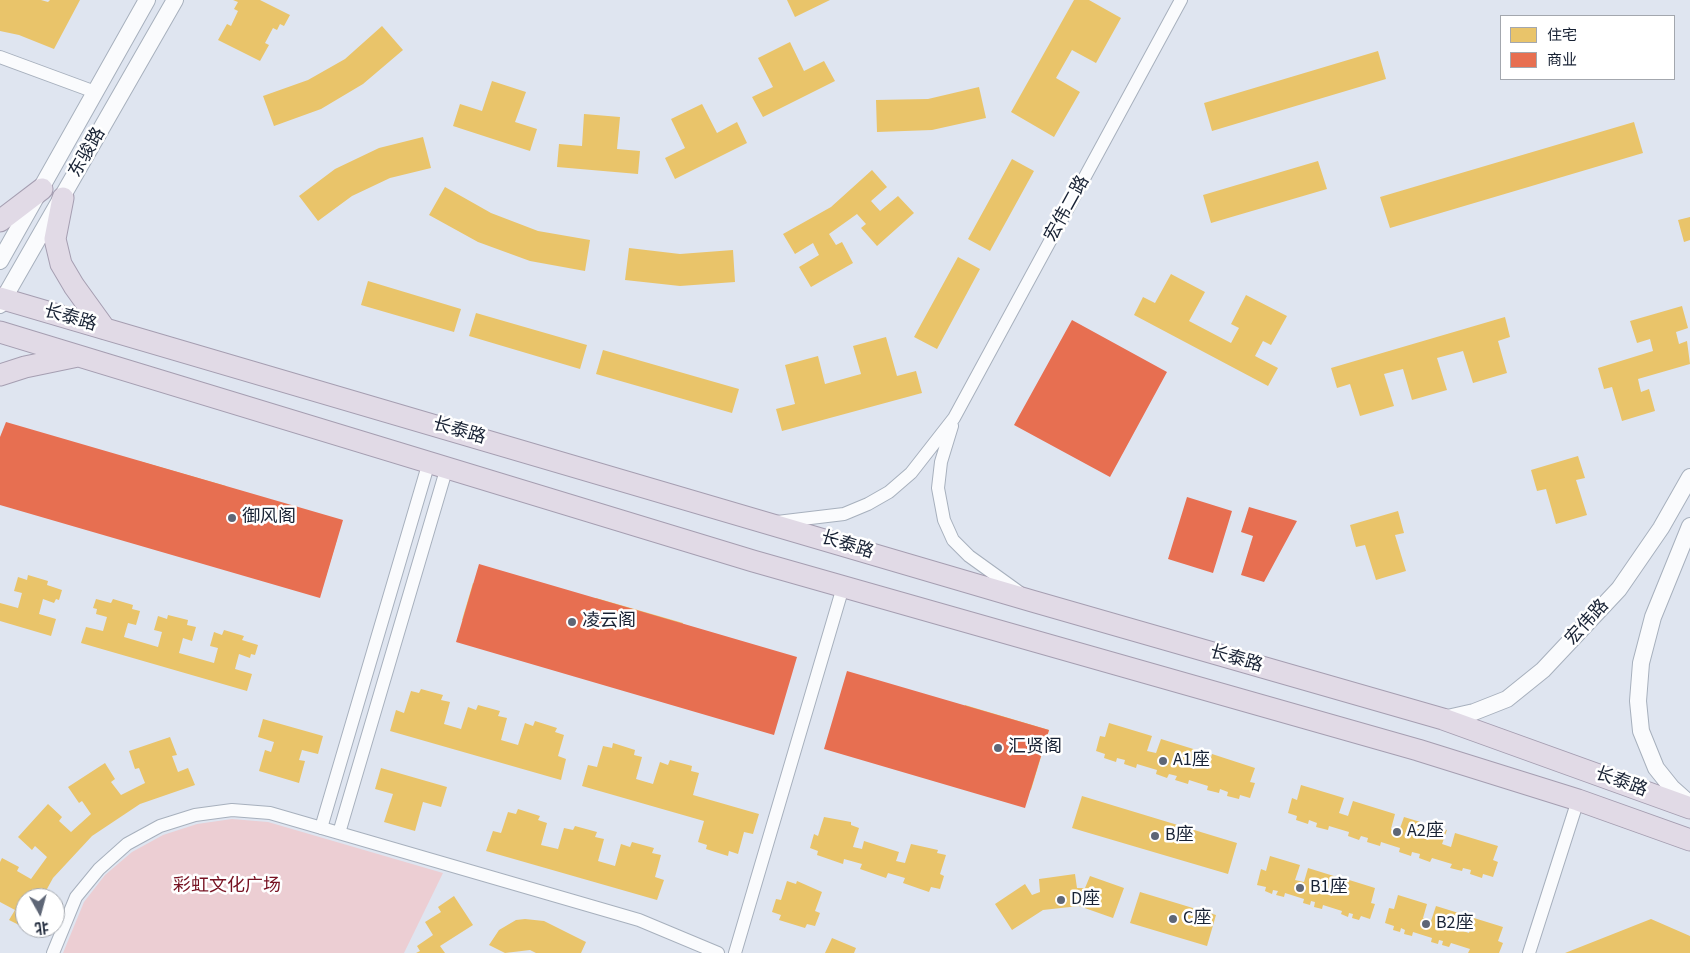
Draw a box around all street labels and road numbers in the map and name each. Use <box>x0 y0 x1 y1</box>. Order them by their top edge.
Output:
street label: 东骏路 <box>65 124 111 182</box>
street label: 宏伟二路 <box>1041 172 1095 246</box>
street label: 长泰路 <box>41 301 99 337</box>
street label: 长泰路 <box>430 414 488 450</box>
street label: 长泰路 <box>818 528 876 564</box>
street label: 宏伟路 <box>1562 596 1614 650</box>
street label: 长泰路 <box>1207 642 1265 678</box>
street label: 长泰路 <box>1592 764 1650 802</box>

